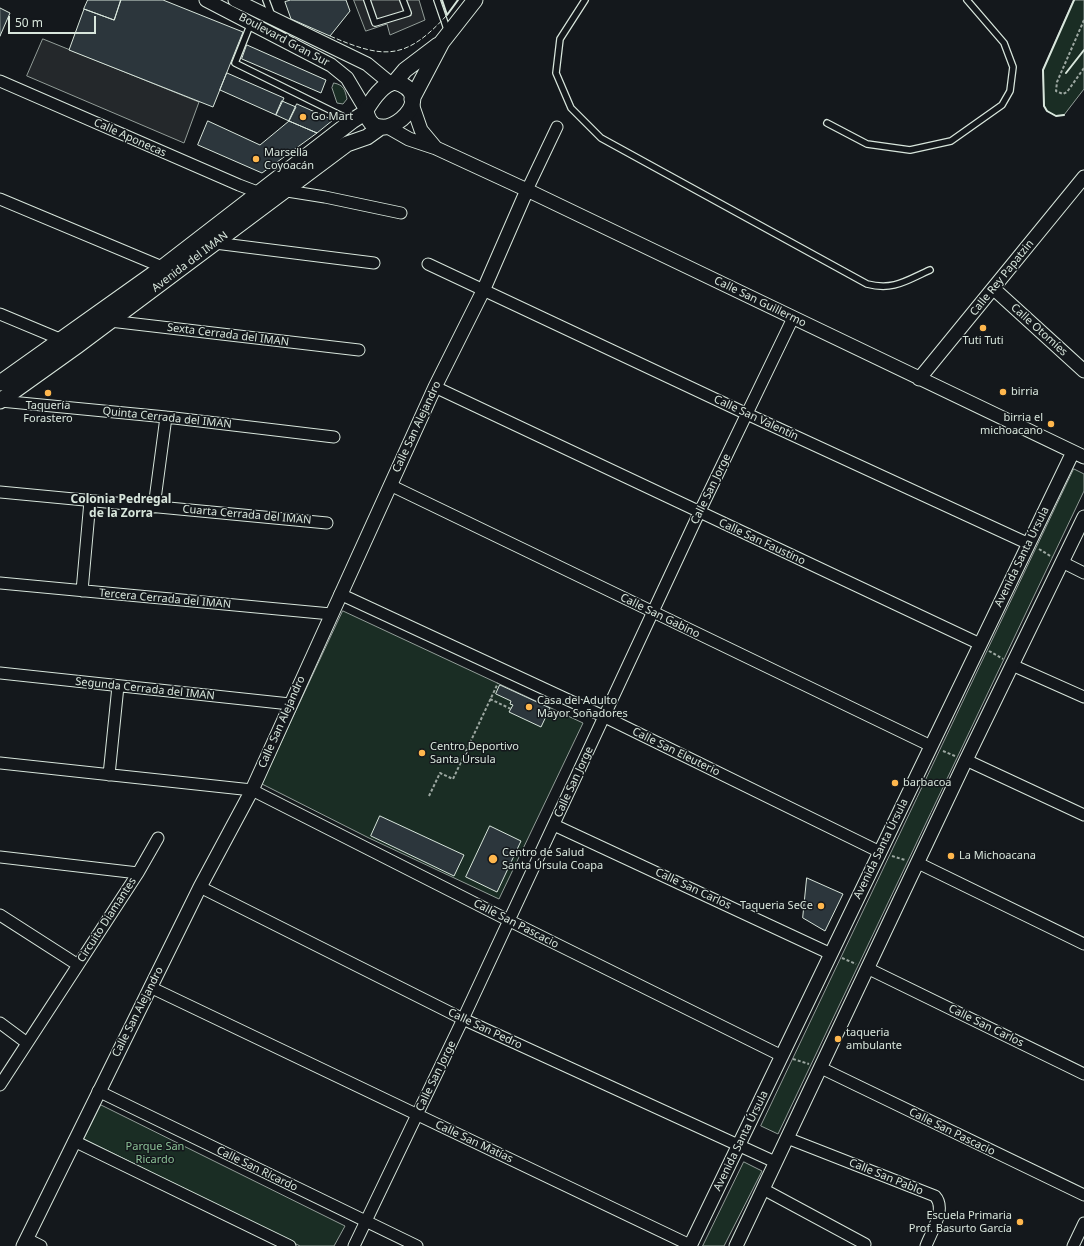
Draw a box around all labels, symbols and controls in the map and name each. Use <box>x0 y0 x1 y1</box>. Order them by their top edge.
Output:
scale bar <box>10 8 98 34</box>
street label: Boulevard Gran Sur <box>236 11 332 69</box>
text: 50 m <box>15 14 43 31</box>
place label: Go Mart <box>311 110 353 124</box>
marker: Go Mart <box>298 112 308 122</box>
street label: Calle Aponecas <box>92 116 168 160</box>
place label: Marsella Coyoacán <box>264 146 314 172</box>
marker: Marsella Coyoacán <box>251 154 261 164</box>
street label: Avenida del IMAN <box>149 229 231 295</box>
street label: Calle Rey Papatzin <box>967 237 1037 319</box>
street label: Calle San Guillermo <box>712 274 808 330</box>
street label: Calle Otomíes <box>1008 301 1070 359</box>
street label: Sexta Cerrada del IMAN <box>166 321 290 349</box>
marker: Tuti Tuti <box>978 323 988 333</box>
place label: Tuti Tuti <box>962 334 1004 348</box>
street label: Calle San Alejandro <box>390 379 444 475</box>
place label: birria <box>1011 385 1039 399</box>
marker: birria <box>998 387 1008 397</box>
marker: Taquería Forastero <box>43 388 53 398</box>
street label: Calle San Valentín <box>712 393 800 443</box>
place label: Taquería Forastero <box>23 399 73 425</box>
street label: Quinta Cerrada del IMAN <box>102 405 232 431</box>
place label: birria el michoacano <box>980 411 1043 437</box>
marker: birria el michoacano <box>1046 419 1056 429</box>
street label: Calle San Jorge <box>688 452 734 526</box>
district label: Colonia Pedregal de la Zorra <box>71 493 171 521</box>
street label: Cuarta Cerrada del IMAN <box>182 503 312 527</box>
street label: Avenida Santa Úrsula <box>992 505 1052 609</box>
street label: Calle San Faustino <box>717 516 807 568</box>
street label: Tercera Cerrada del IMAN <box>98 587 232 611</box>
street label: Calle San Gabino <box>618 591 702 641</box>
street label: Calle San Alejandro <box>256 674 308 770</box>
street label: Segunda Cerrada del IMAN <box>75 675 215 703</box>
place label: Casa del Adulto Mayor Soñadores <box>537 694 628 720</box>
marker: Casa del Adulto Mayor Soñadores <box>524 702 534 712</box>
street label: Calle San Eleuterio <box>630 725 722 779</box>
place label: Centro Deportivo Santa Úrsula <box>430 740 519 766</box>
street label: Calle San Jorge <box>552 744 596 820</box>
marker: Centro Deportivo Santa Úrsula <box>417 748 427 758</box>
place label: barbacoa <box>903 776 952 790</box>
marker: barbacoa <box>890 778 900 788</box>
street label: Avenida Santa Úrsula <box>851 797 911 901</box>
place label: Centro de Salud Santa Úrsula Coapa <box>502 846 603 872</box>
place label: La Michoacana <box>959 849 1036 863</box>
marker: La Michoacana <box>946 851 956 861</box>
marker: Centro de Salud Santa Úrsula Coapa <box>487 853 499 865</box>
street label: Calle San Carlos <box>653 866 733 912</box>
street label: Circuito Diamantes <box>75 875 139 965</box>
street label: Calle San Pascacio <box>471 897 561 951</box>
place label: Taqueria SeCe <box>740 899 813 913</box>
marker: Taqueria SeCe <box>816 901 826 911</box>
street label: Calle San Alejandro <box>110 965 166 1059</box>
street label: Calle San Carlos <box>946 1002 1026 1050</box>
street label: Calle San Pedro <box>446 1006 524 1052</box>
place label: taqueria ambulante <box>846 1026 902 1052</box>
marker: taqueria ambulante <box>833 1034 843 1044</box>
street label: Calle San Jorge <box>413 1039 459 1113</box>
street label: Avenida Santa Úrsula <box>711 1089 771 1193</box>
street label: Calle San Pascacio <box>907 1105 997 1159</box>
street label: Calle San Matías <box>433 1118 515 1166</box>
park label: Parque San Ricardo <box>126 1140 184 1166</box>
street label: Calle San Ricardo <box>214 1144 300 1194</box>
street label: Calle San Pablo <box>847 1156 925 1198</box>
place label: Escuela Primaria Prof. Basurto García <box>909 1209 1012 1235</box>
marker: Escuela Primaria Prof. Basurto García <box>1015 1217 1025 1227</box>

